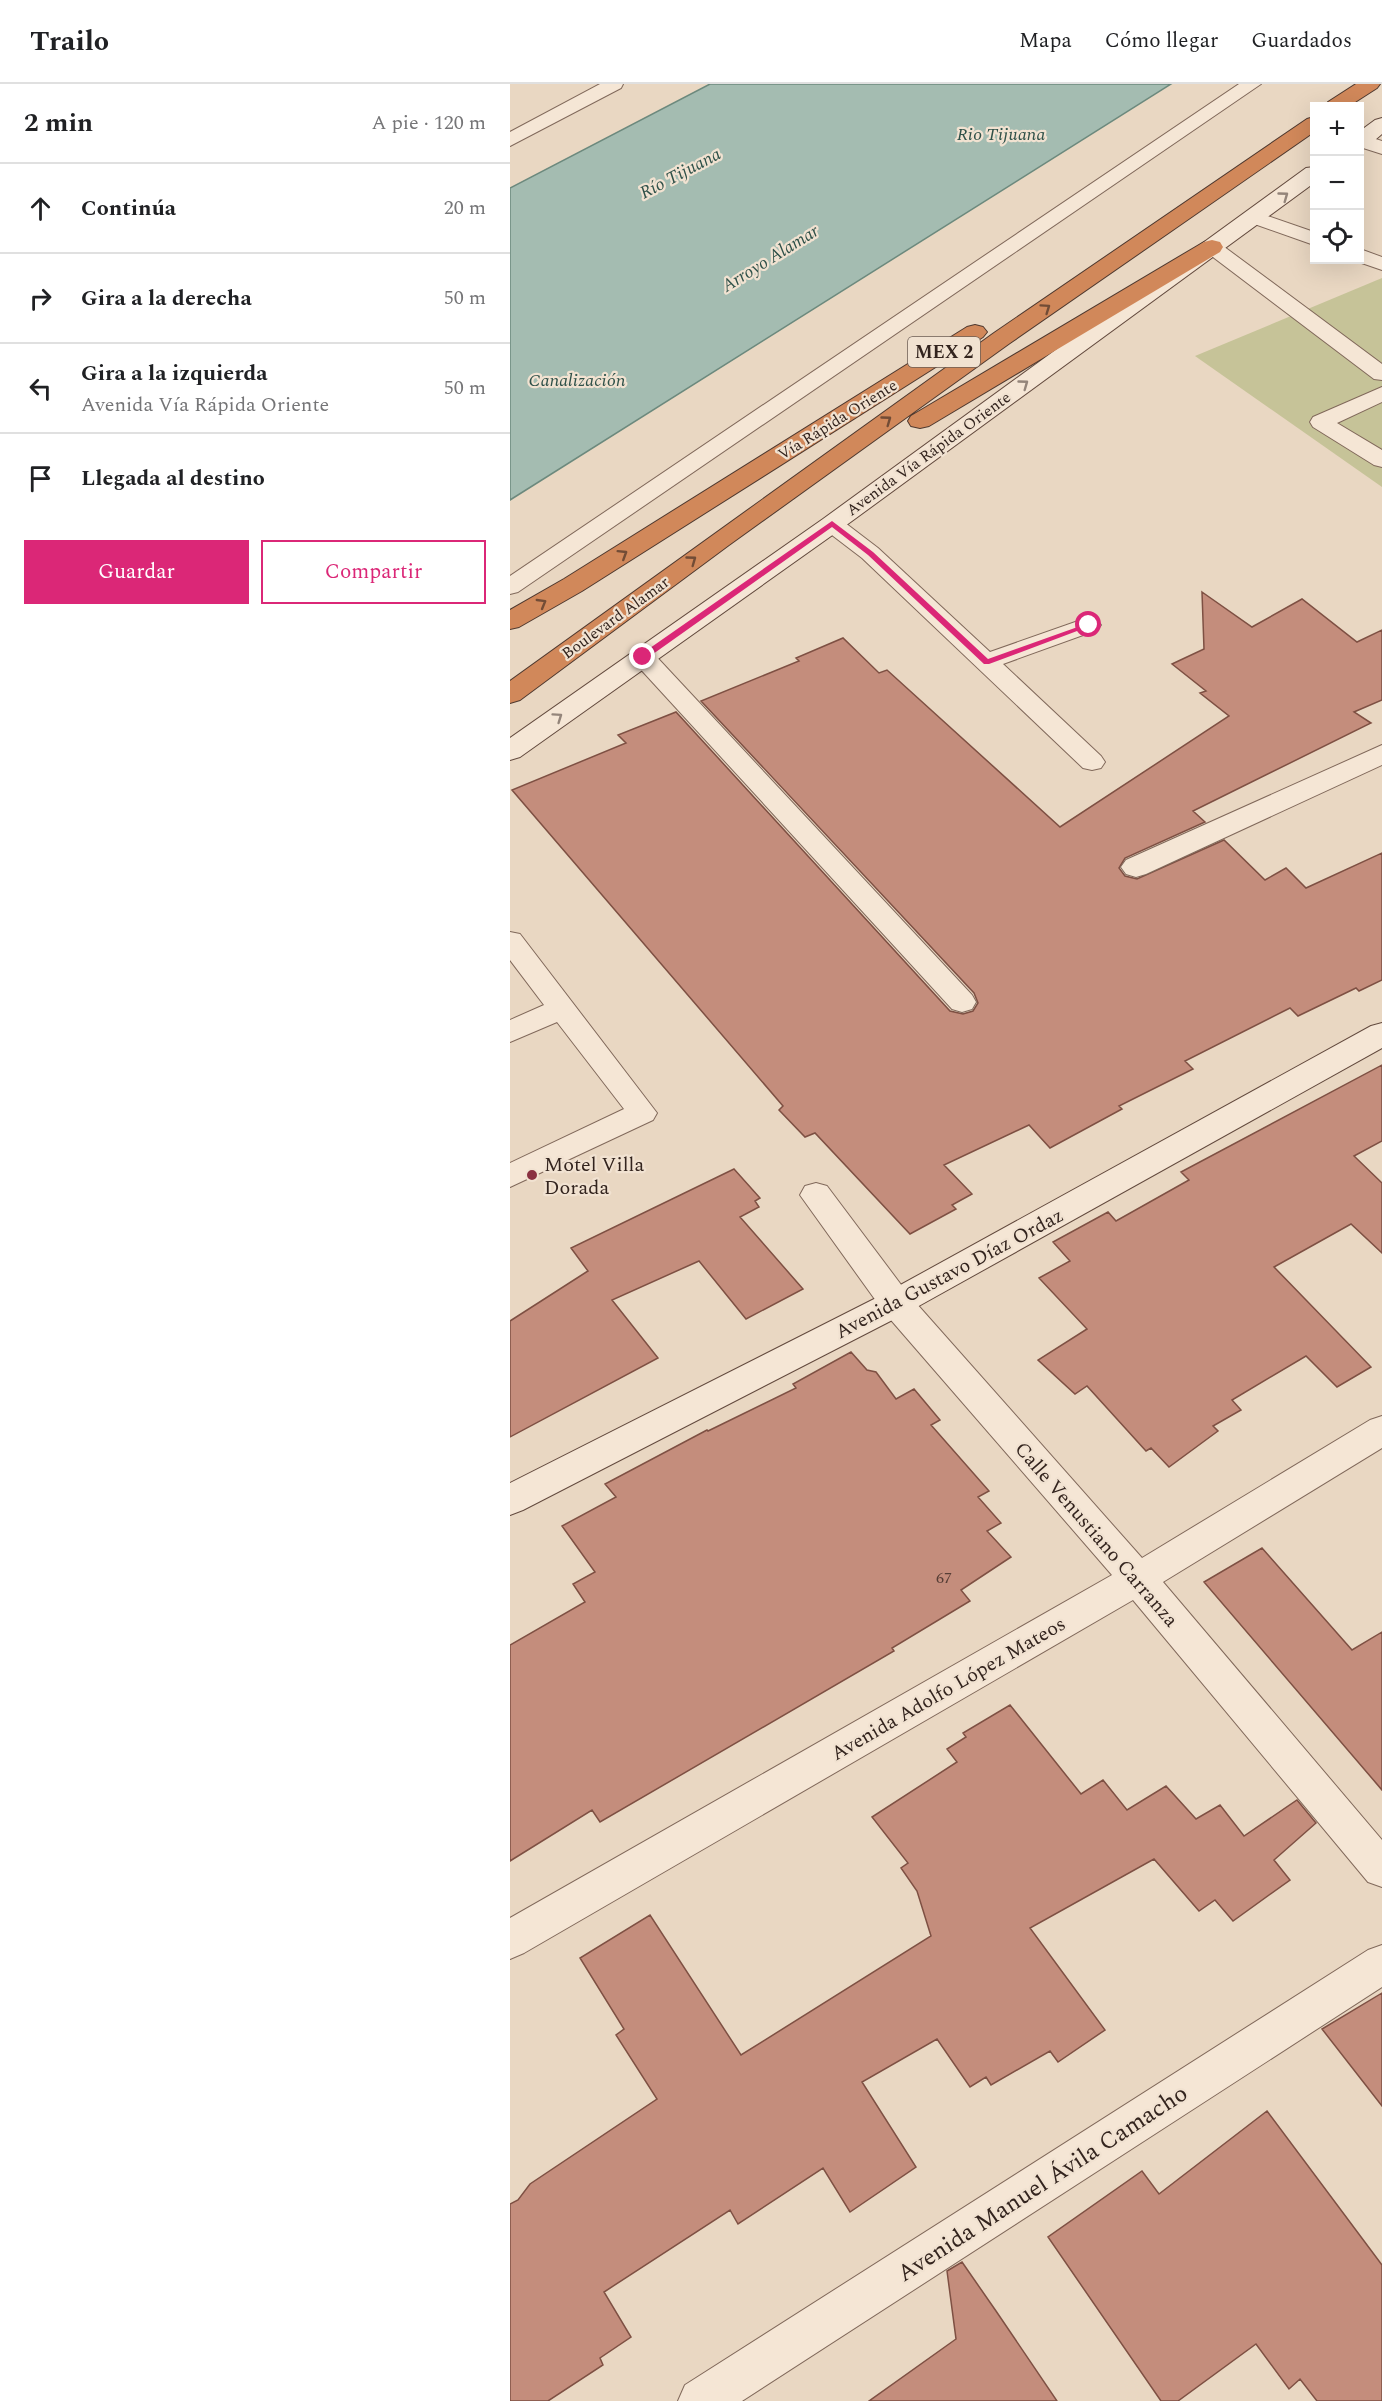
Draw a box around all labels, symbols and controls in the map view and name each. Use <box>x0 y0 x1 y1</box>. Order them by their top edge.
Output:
text: Trailo <box>30 20 109 63</box>
text: Mapa <box>1019 25 1072 57</box>
text: Cómo llegar <box>1105 25 1218 57</box>
text: Guardados <box>1251 25 1352 57</box>
map controls <box>1310 102 1364 264</box>
button: + <box>1310 102 1364 156</box>
text: 2 min <box>24 103 93 143</box>
text: A pie · 120 m <box>372 108 486 138</box>
water label: Rio Tijuana <box>957 121 1045 148</box>
water label: Río Tijuana <box>635 141 726 206</box>
button: − <box>1310 156 1364 210</box>
icon: ahead <box>24 192 57 225</box>
text: Continúa <box>81 192 176 225</box>
one-way arrow <box>1277 192 1288 203</box>
text: 20 m <box>444 193 486 223</box>
button: locate <box>1310 210 1364 264</box>
water label: Arroyo Alamar <box>716 217 825 300</box>
icon: right <box>24 282 57 315</box>
text: Gira a la derecha <box>81 282 252 315</box>
text: 50 m <box>444 283 486 313</box>
one-way arrow <box>1040 304 1051 315</box>
road number: MEX 2 <box>908 337 980 367</box>
text: Gira a la izquierda <box>81 357 268 390</box>
water label: Canalización <box>528 367 626 394</box>
icon: left <box>24 372 57 405</box>
text: 50 m <box>444 373 486 403</box>
street label: Vía Rápida Oriente <box>773 373 902 466</box>
one-way arrow <box>1017 380 1028 391</box>
street label: Avenida Vía Rápida Oriente <box>841 386 1016 522</box>
text: Avenida Vía Rápida Oriente <box>81 390 329 420</box>
one-way arrow <box>880 417 891 428</box>
icon: arrive <box>24 462 57 495</box>
text: Llegada al destino <box>81 462 265 495</box>
button: Guardar <box>24 540 249 604</box>
button: Compartir <box>261 540 486 604</box>
one-way arrow <box>617 549 627 561</box>
one-way arrow <box>686 556 697 567</box>
street label: Boulevard Alamar <box>557 571 674 665</box>
one-way arrow <box>536 599 546 610</box>
route start <box>1075 611 1101 637</box>
route end <box>629 643 655 669</box>
one-way arrow <box>551 714 562 725</box>
place label: Motel Villa Dorada <box>544 1150 644 1203</box>
marker: Motel Villa Dorada <box>525 1168 539 1182</box>
street label: Avenida Gustavo Díaz Ordaz <box>830 1201 1069 1347</box>
street label: Calle Venustiano Carranza <box>1007 1435 1185 1634</box>
house number: 67 <box>936 1566 952 1590</box>
street label: Avenida Adolfo López Mateos <box>826 1609 1071 1769</box>
street label: Avenida Manuel Ávila Camacho <box>890 2076 1195 2292</box>

